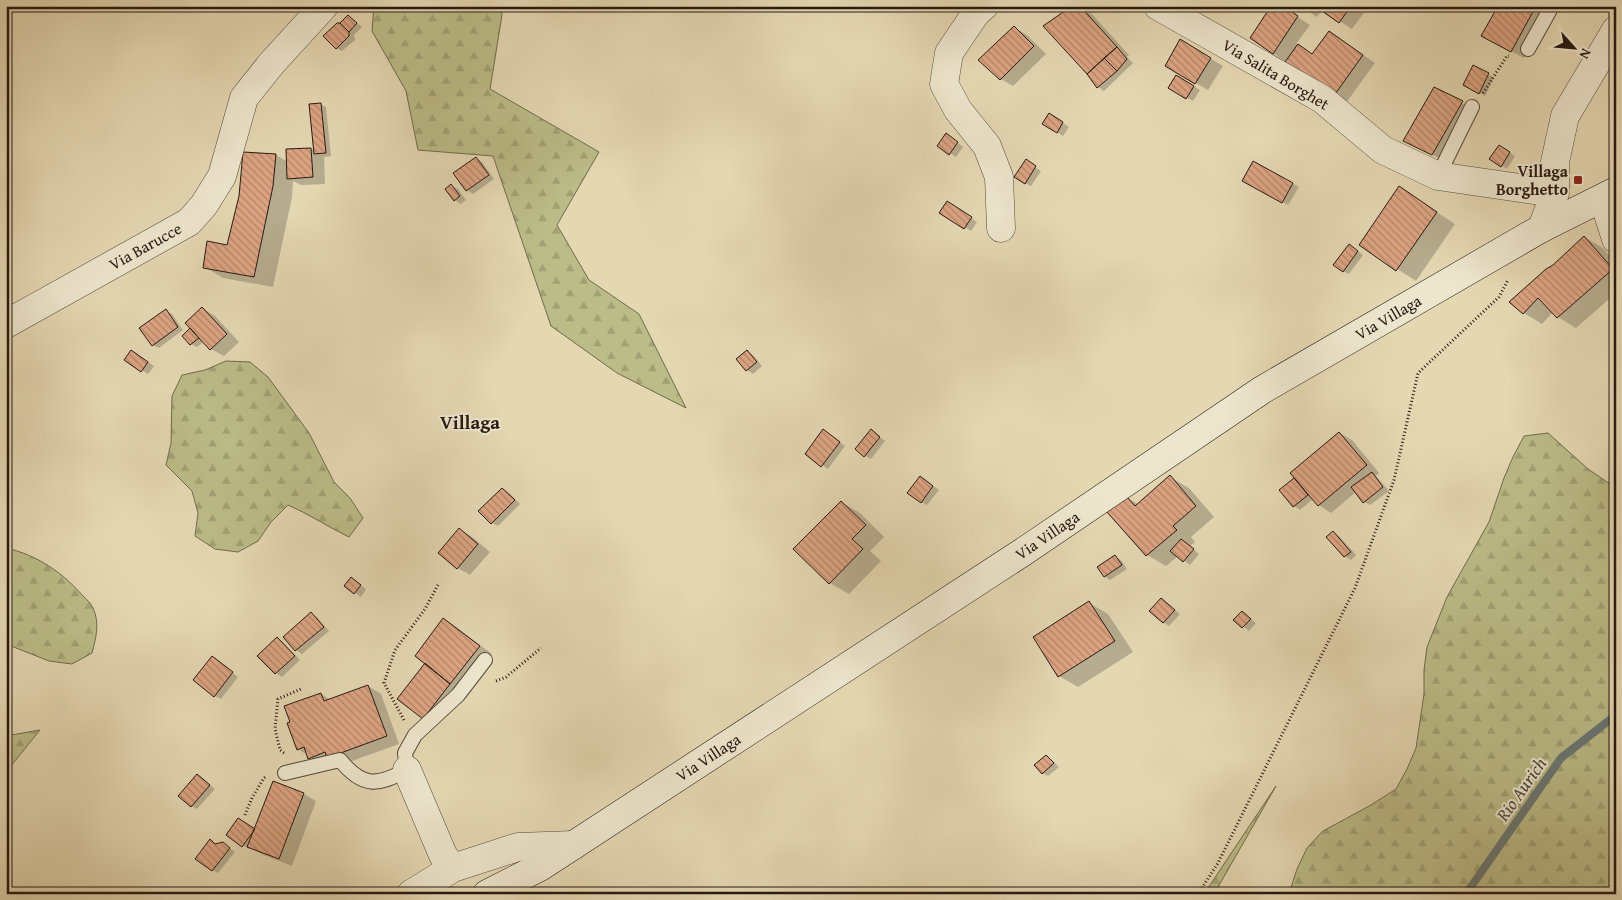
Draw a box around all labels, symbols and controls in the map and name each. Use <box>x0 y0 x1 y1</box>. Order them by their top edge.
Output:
north arrow <box>1550 22 1600 72</box>
street label: Via Salita Borghet <box>1218 33 1334 116</box>
text: N <box>1574 45 1597 63</box>
place label: Villaga Borghetto <box>1496 159 1569 201</box>
marker: Villaga Borghetto <box>1572 174 1584 186</box>
street label: Via Barucce <box>104 216 186 276</box>
street label: Via Villaga <box>1350 288 1426 346</box>
district label: Villaga <box>440 408 500 436</box>
street label: Via Villaga <box>1010 504 1084 565</box>
street label: Via Villaga <box>671 727 746 787</box>
water label: Rio Aurich <box>1489 752 1553 827</box>

